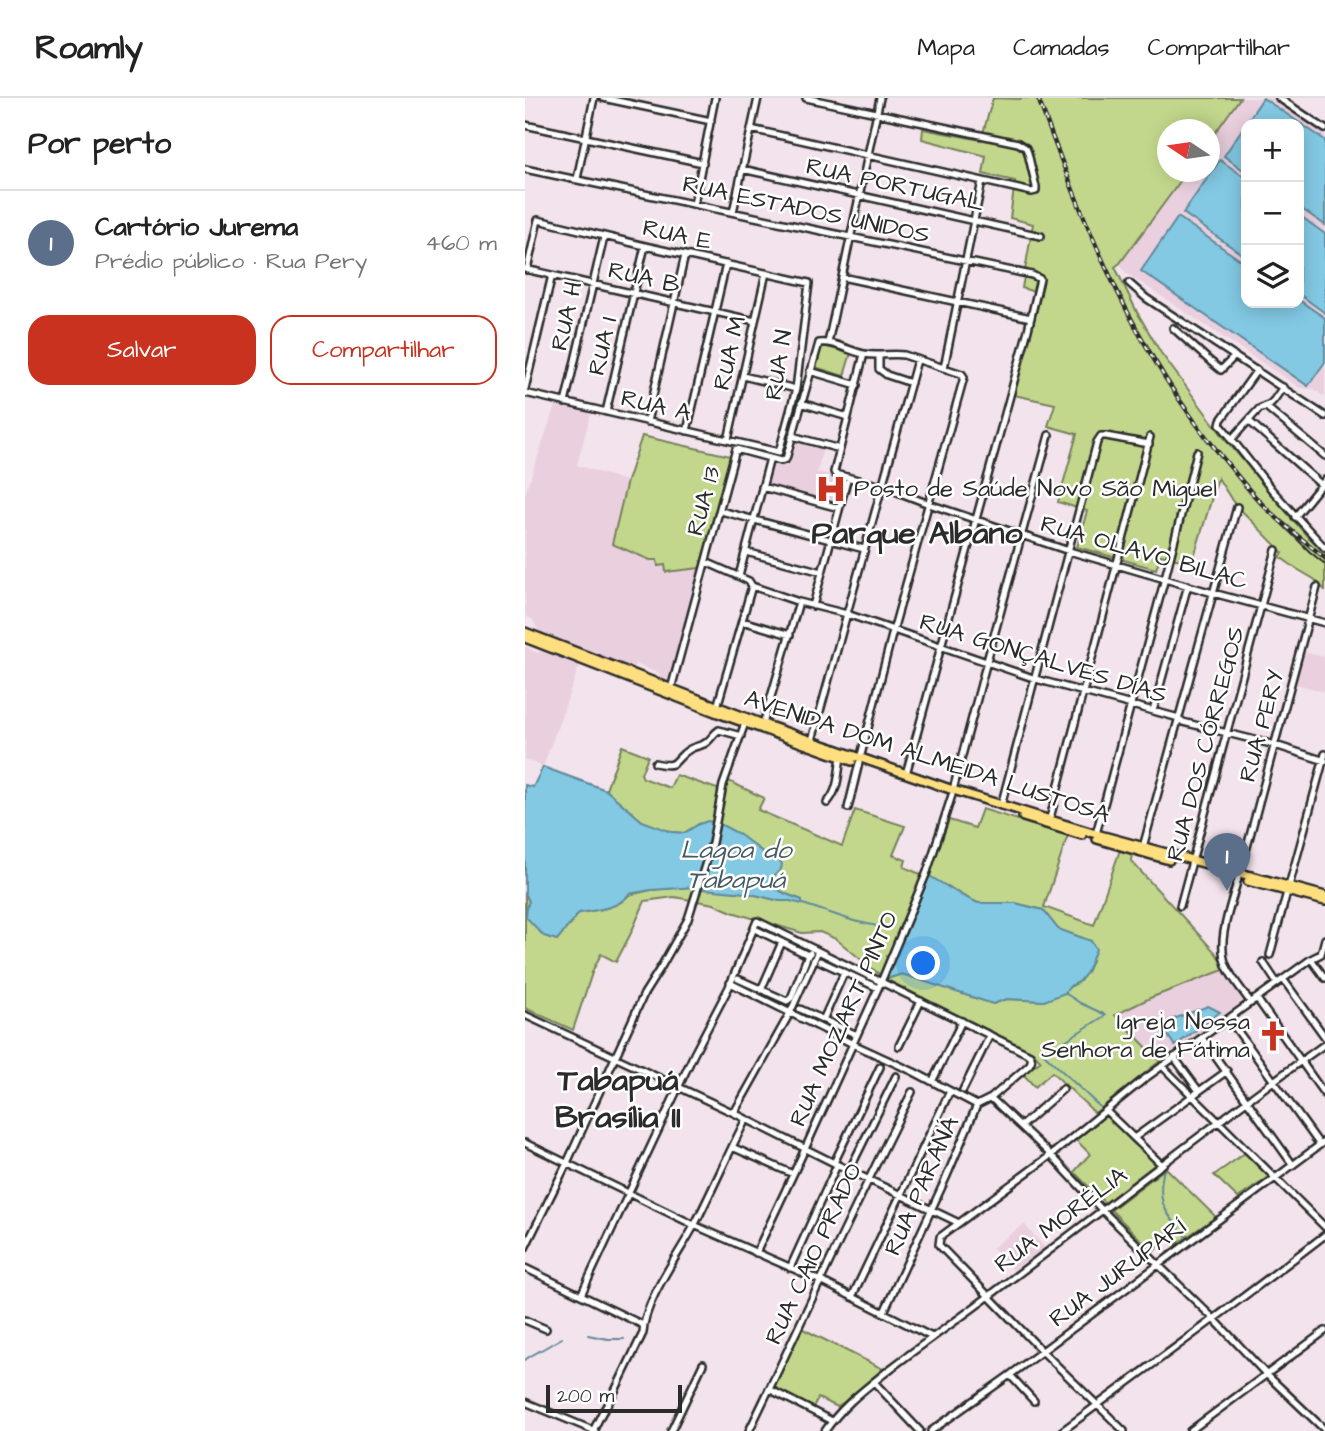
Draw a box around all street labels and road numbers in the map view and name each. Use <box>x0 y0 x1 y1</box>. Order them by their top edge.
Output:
street label: RUA PORTUGAL <box>803 150 987 221</box>
street label: RUA ESTADOS UNIDOS <box>680 167 932 253</box>
street label: RUA E <box>639 211 715 259</box>
street label: RUA B <box>605 253 683 303</box>
street label: RUA H <box>543 278 591 354</box>
street label: RUA M <box>705 312 755 394</box>
street label: RUA I <box>580 313 626 379</box>
street label: RUA N <box>757 327 801 403</box>
street label: RUA A <box>618 381 694 431</box>
street label: RUA 13 <box>678 462 730 540</box>
street label: RUA OLAVO BILAC <box>1036 507 1252 599</box>
street label: RUA GONÇALVES DÍAS <box>915 605 1171 713</box>
street label: RUA DOS CÓRREGOS <box>1158 623 1254 865</box>
street label: RUA PERY <box>1231 666 1293 786</box>
street label: AVENIDA DOM ALMEIDA LUSTOSA <box>740 682 1114 832</box>
street label: RUA MOZART PINTO <box>781 906 907 1132</box>
street label: RUA PARANÁ <box>876 1111 968 1261</box>
street label: RUA CAIO PRADO <box>757 1158 871 1350</box>
street label: RUA MORÉLIA <box>988 1159 1134 1281</box>
street label: RUA JURUPARÍ <box>1042 1210 1194 1336</box>

